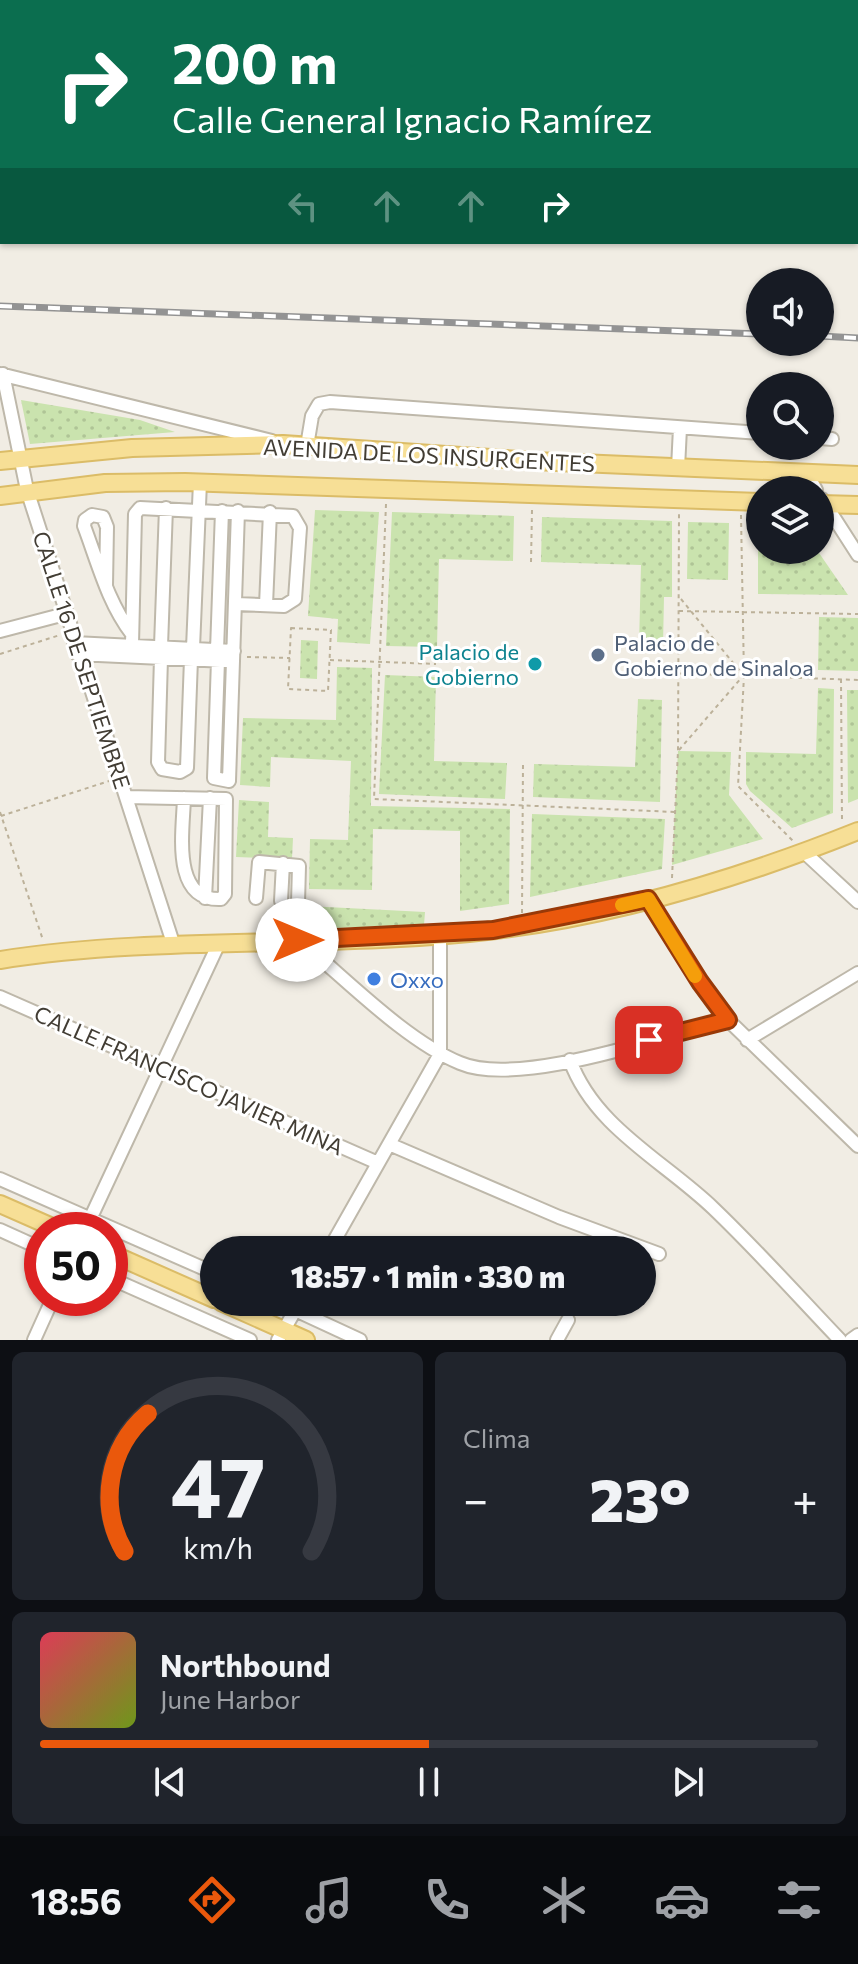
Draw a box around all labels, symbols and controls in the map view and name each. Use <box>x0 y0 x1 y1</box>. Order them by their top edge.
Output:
text: 200 m <box>172 27 338 96</box>
icon: right <box>40 32 144 136</box>
text: Calle General Ignacio Ramírez <box>172 96 652 140</box>
icon: left <box>281 184 325 228</box>
icon: ahead <box>365 184 409 228</box>
icon: ahead <box>449 184 493 228</box>
icon: right <box>533 184 577 228</box>
map controls <box>746 268 834 564</box>
button: sound <box>746 268 834 356</box>
button: search <box>746 372 834 460</box>
street label: AVENIDA DE LOS INSURGENTES <box>262 433 596 477</box>
button: layers <box>746 476 834 564</box>
street label: CALLE 16 DE SEPTIEMBRE <box>28 528 136 792</box>
place label: Palacio de Gobierno de Sinaloa <box>614 629 814 681</box>
place label: Palacio de Gobierno <box>418 638 519 690</box>
marker: Palacio de Gobierno de Sinaloa <box>589 646 607 664</box>
marker: Palacio de Gobierno <box>526 655 544 673</box>
position arrow <box>255 898 339 982</box>
place label: Oxxo <box>390 966 444 993</box>
marker: Oxxo <box>365 970 383 988</box>
street label: CALLE FRANCISCO JAVIER MINA <box>30 999 348 1161</box>
pin <box>615 1006 683 1074</box>
icon: arrive <box>627 1018 671 1062</box>
speed limit sign: 50 <box>24 1212 128 1316</box>
text: 18:57 · 1 min · 330 m <box>291 1257 565 1294</box>
text: Clima <box>463 1422 530 1453</box>
text: 47 <box>170 1433 265 1535</box>
text: 23° <box>590 1461 691 1534</box>
text: − <box>463 1471 488 1525</box>
text: + <box>792 1471 818 1525</box>
text: km/h <box>183 1530 252 1565</box>
text: Northbound <box>160 1646 331 1683</box>
text: June Harbor <box>160 1683 300 1714</box>
icon: previous <box>148 1760 192 1804</box>
icon: pause <box>407 1760 451 1804</box>
icon: next <box>666 1760 710 1804</box>
icon: directions <box>184 1872 240 1928</box>
icon: music <box>301 1872 357 1928</box>
icon: phone <box>419 1872 475 1928</box>
icon: climate <box>536 1872 592 1928</box>
icon: car <box>654 1872 710 1928</box>
icon: filters <box>771 1872 827 1928</box>
text: 18:56 <box>31 1878 122 1922</box>

